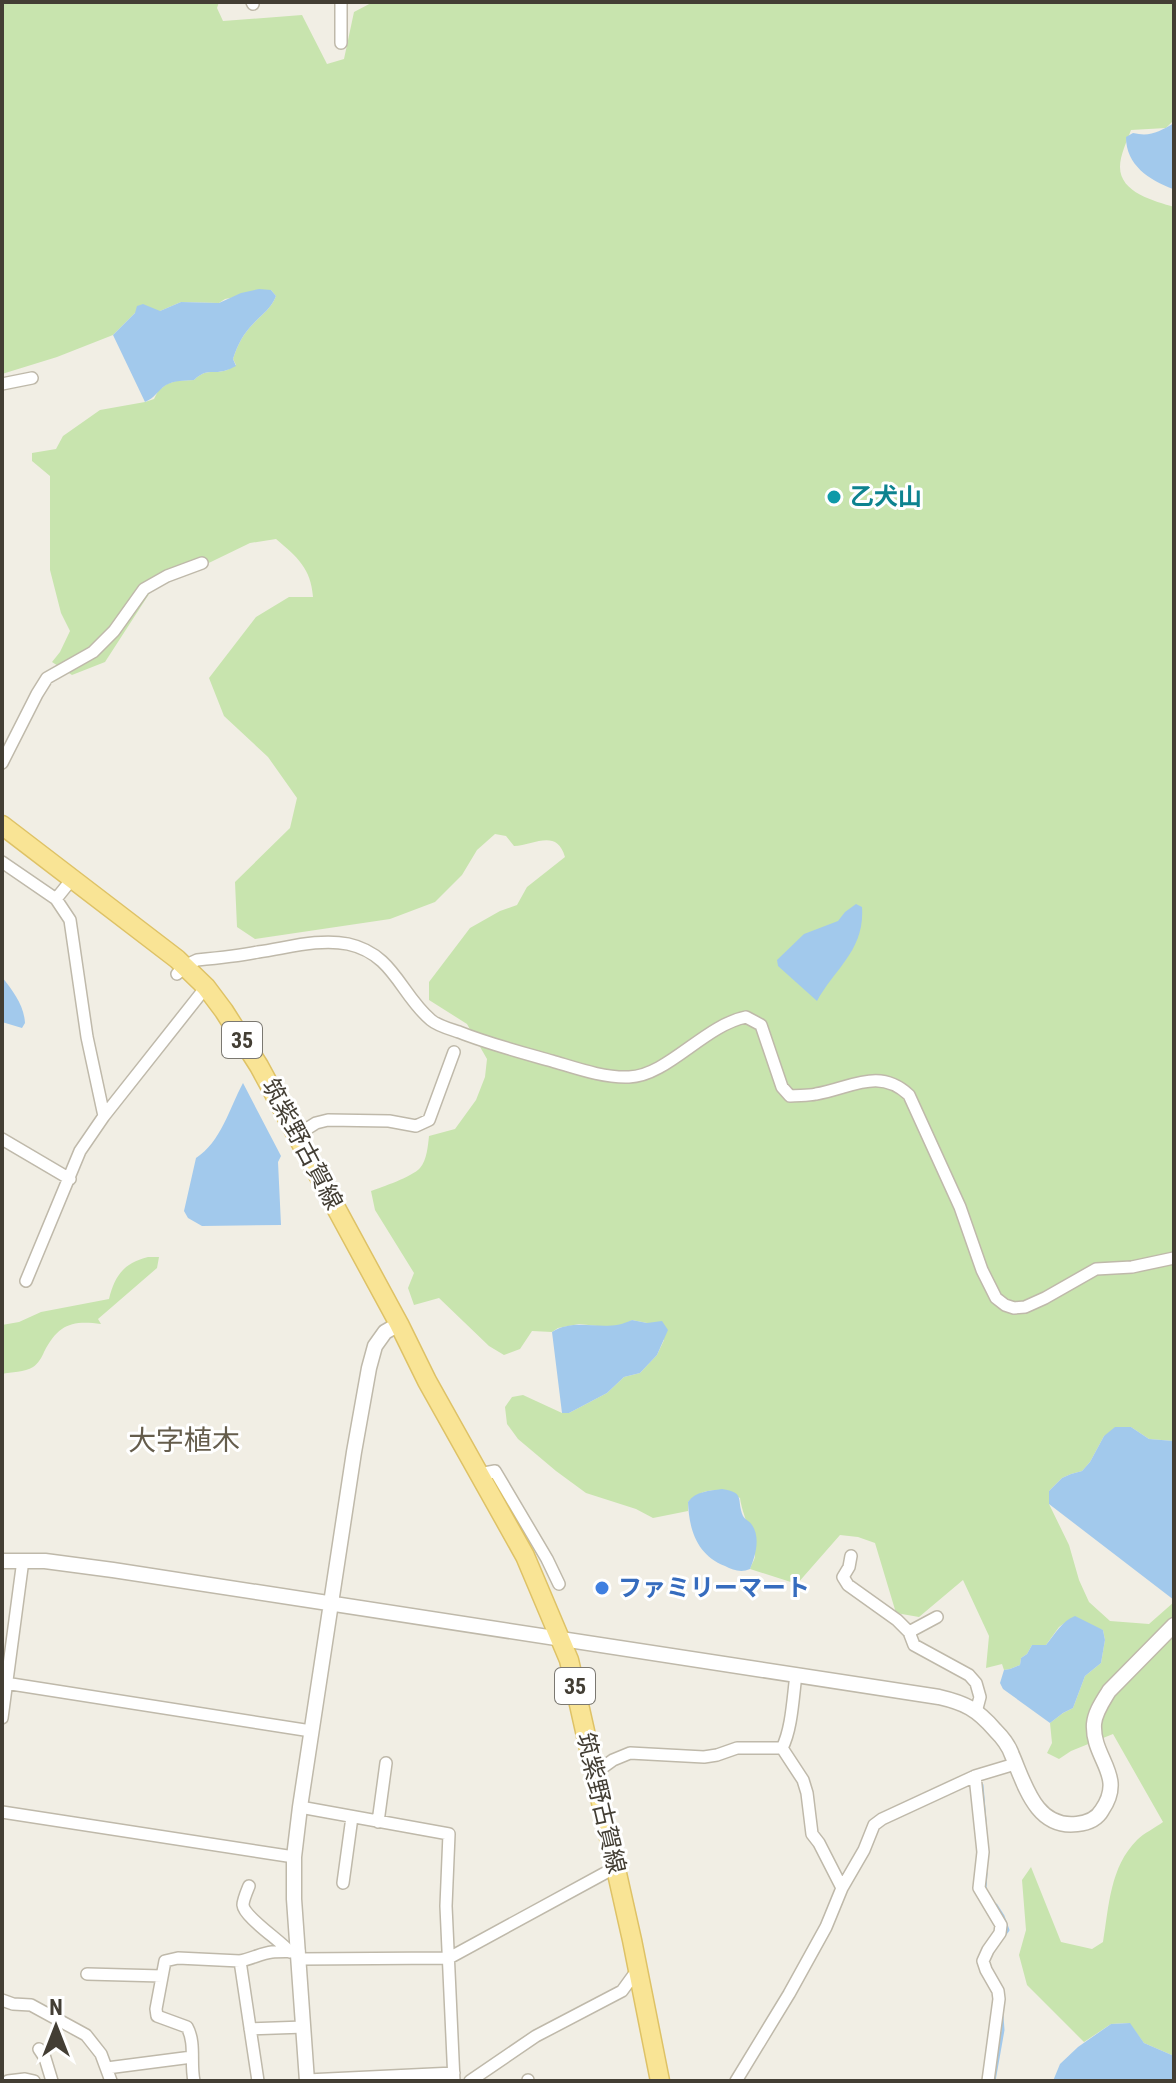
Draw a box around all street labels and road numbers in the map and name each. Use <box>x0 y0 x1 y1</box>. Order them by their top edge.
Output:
road number: 35 <box>222 1022 262 1058</box>
street label: 筑紫野古賀線 <box>256 1074 348 1214</box>
road number: 35 <box>555 1668 595 1704</box>
street label: 筑紫野古賀線 <box>571 1730 631 1876</box>

